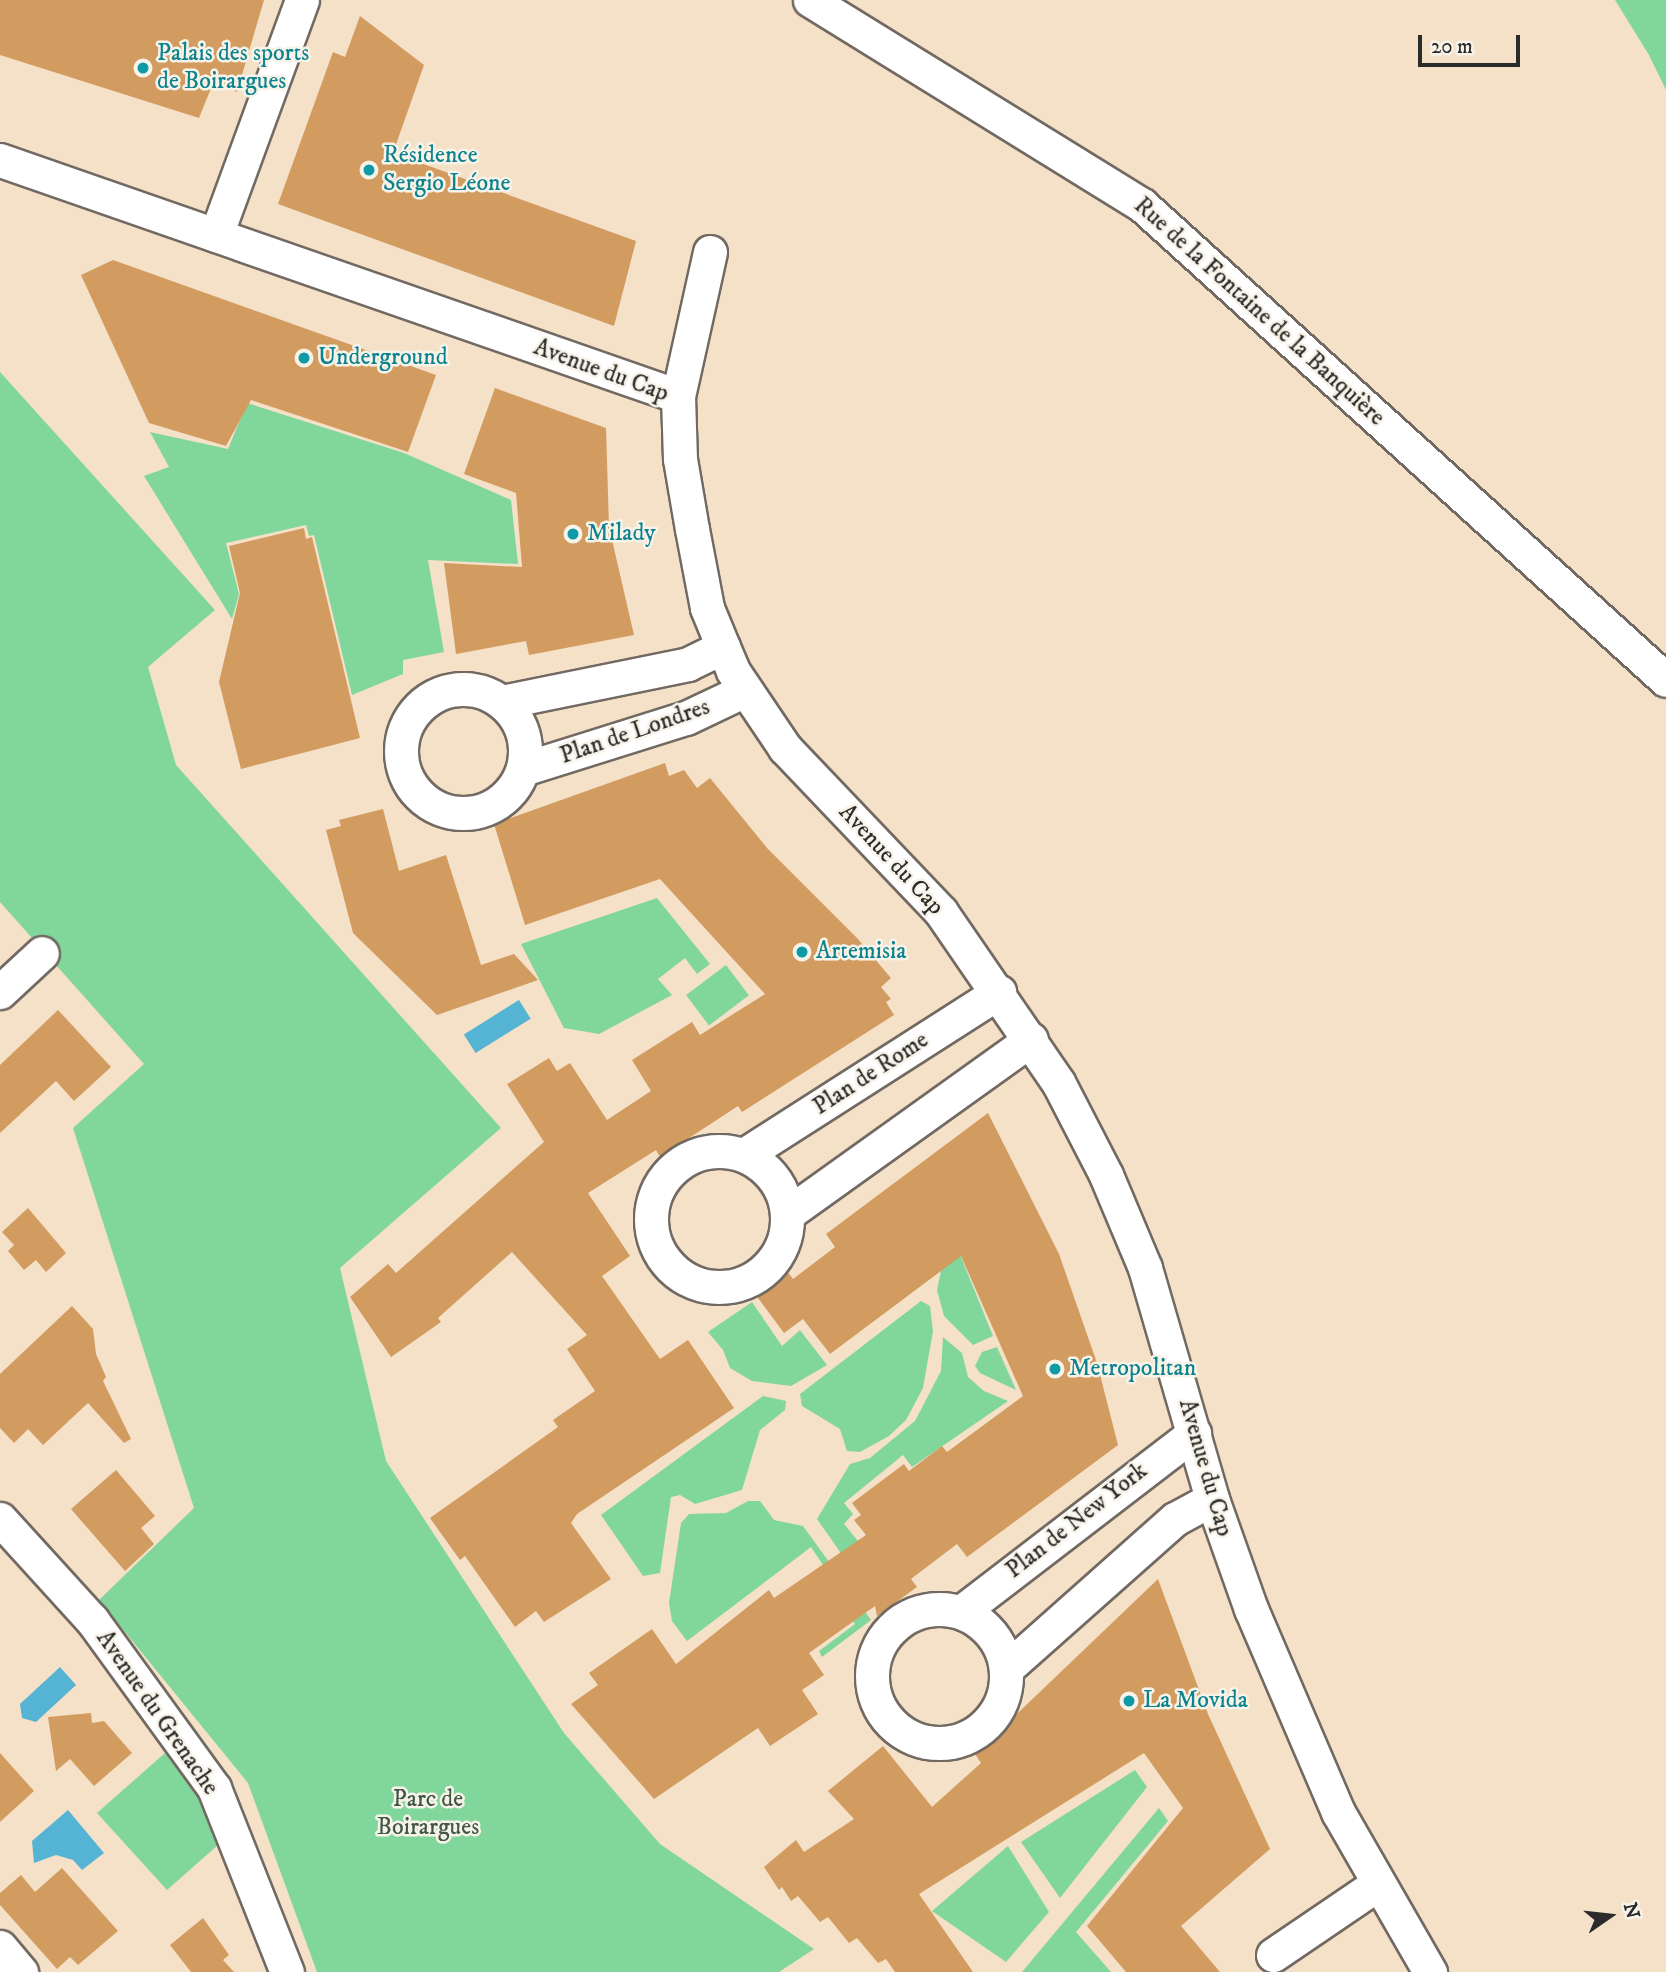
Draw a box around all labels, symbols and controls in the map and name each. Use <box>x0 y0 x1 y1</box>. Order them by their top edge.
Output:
scale bar <box>1421 21 1522 65</box>
text: 20 m <box>1431 34 1473 60</box>
place label: Palais des sports de Boirargues <box>157 40 309 96</box>
marker: Palais des sports de Boirargues <box>135 60 151 76</box>
place label: Résidence Sergio Léone <box>383 142 510 198</box>
marker: Résidence Sergio Léone <box>361 162 377 178</box>
street label: Rue de la Fontaine de la Banquière <box>1128 192 1390 432</box>
street label: Avenue du Cap <box>530 333 672 409</box>
place label: Underground <box>318 344 448 372</box>
marker: Underground <box>296 350 312 366</box>
place label: Milady <box>587 520 656 548</box>
marker: Milady <box>565 526 581 542</box>
street label: Plan de Londres <box>556 693 714 771</box>
street label: Avenue du Cap <box>832 799 950 921</box>
place label: Artemisia <box>816 938 906 966</box>
marker: Artemisia <box>794 944 810 960</box>
street label: Plan de Rome <box>808 1026 934 1122</box>
place label: Metropolitan <box>1069 1355 1196 1383</box>
marker: Metropolitan <box>1047 1361 1063 1377</box>
street label: Avenue du Cap <box>1172 1396 1238 1540</box>
street label: Plan de New York <box>1001 1457 1153 1585</box>
street label: Avenue du Grenache <box>90 1625 224 1801</box>
place label: La Movida <box>1143 1687 1248 1715</box>
marker: La Movida <box>1121 1693 1137 1709</box>
park label: Parc de Boirargues <box>377 1786 479 1842</box>
north arrow <box>1575 1881 1645 1951</box>
text: N <box>1618 1900 1644 1921</box>

